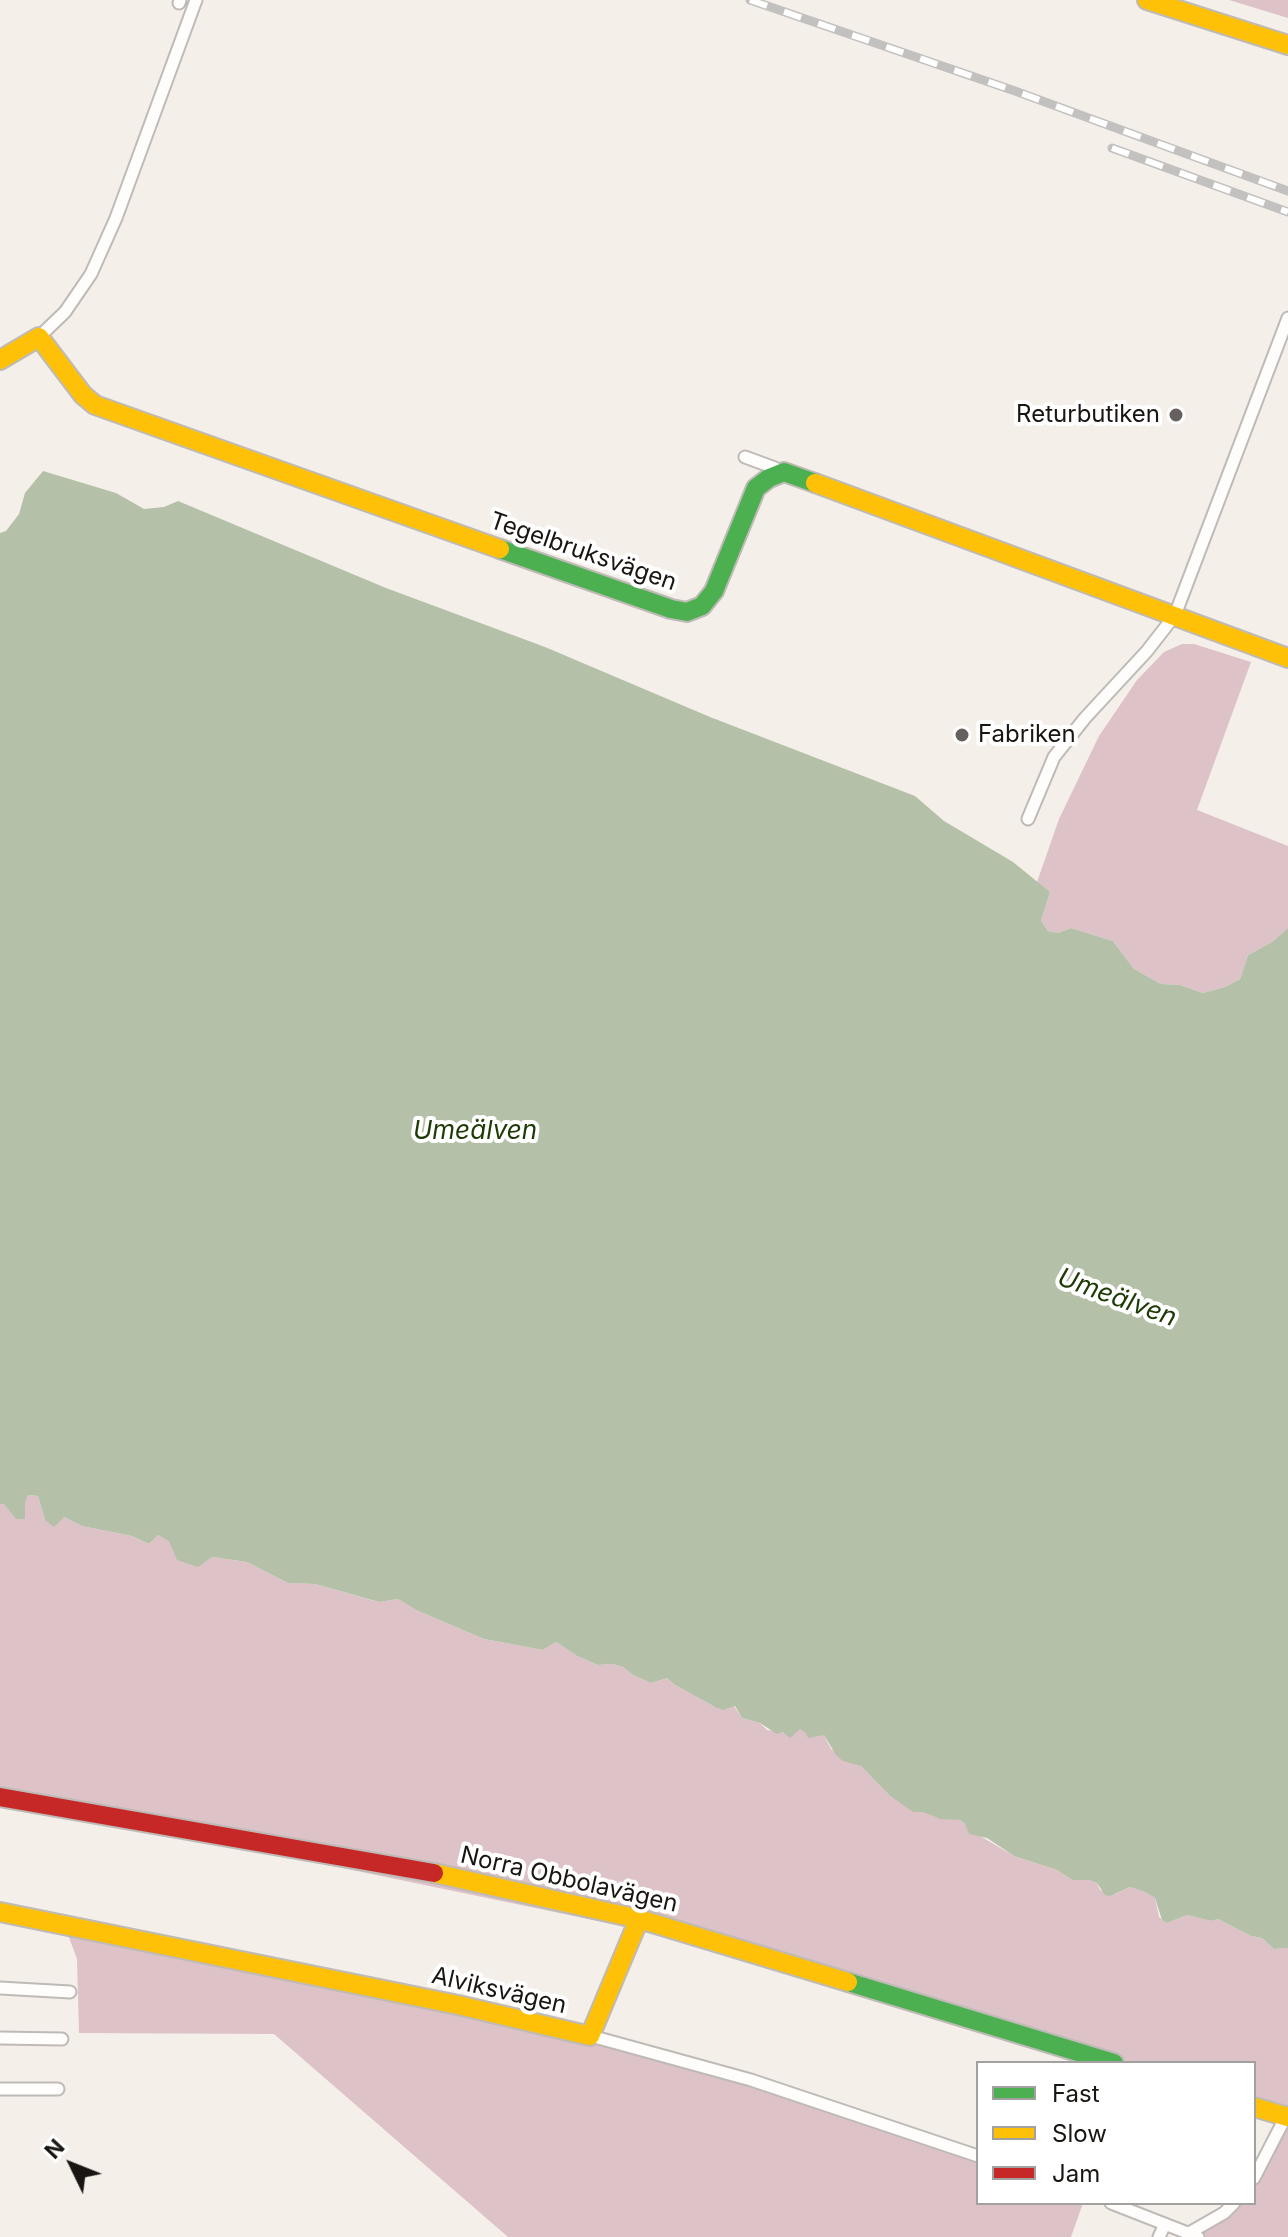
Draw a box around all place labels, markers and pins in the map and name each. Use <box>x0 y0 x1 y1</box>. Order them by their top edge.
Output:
place label: Returbutiken <box>1016 401 1160 429</box>
marker: Returbutiken <box>1167 406 1185 424</box>
place label: Fabriken <box>978 721 1076 749</box>
marker: Fabriken <box>953 726 971 744</box>

